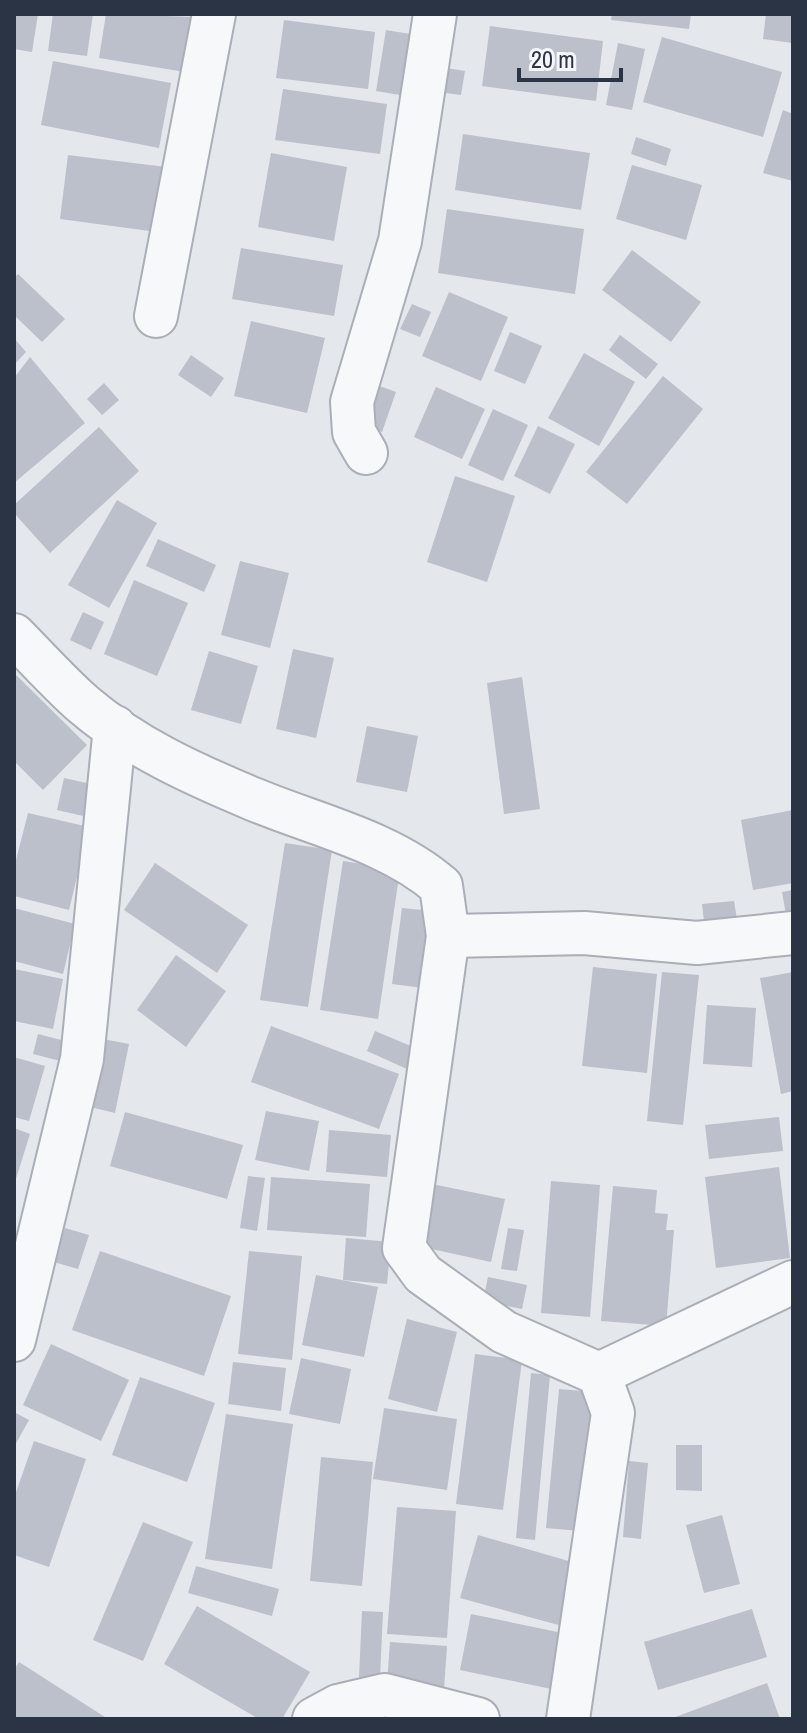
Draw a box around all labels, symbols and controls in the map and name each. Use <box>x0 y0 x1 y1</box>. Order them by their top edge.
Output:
scale bar <box>519 32 621 82</box>
text: 20 m <box>531 43 575 75</box>

